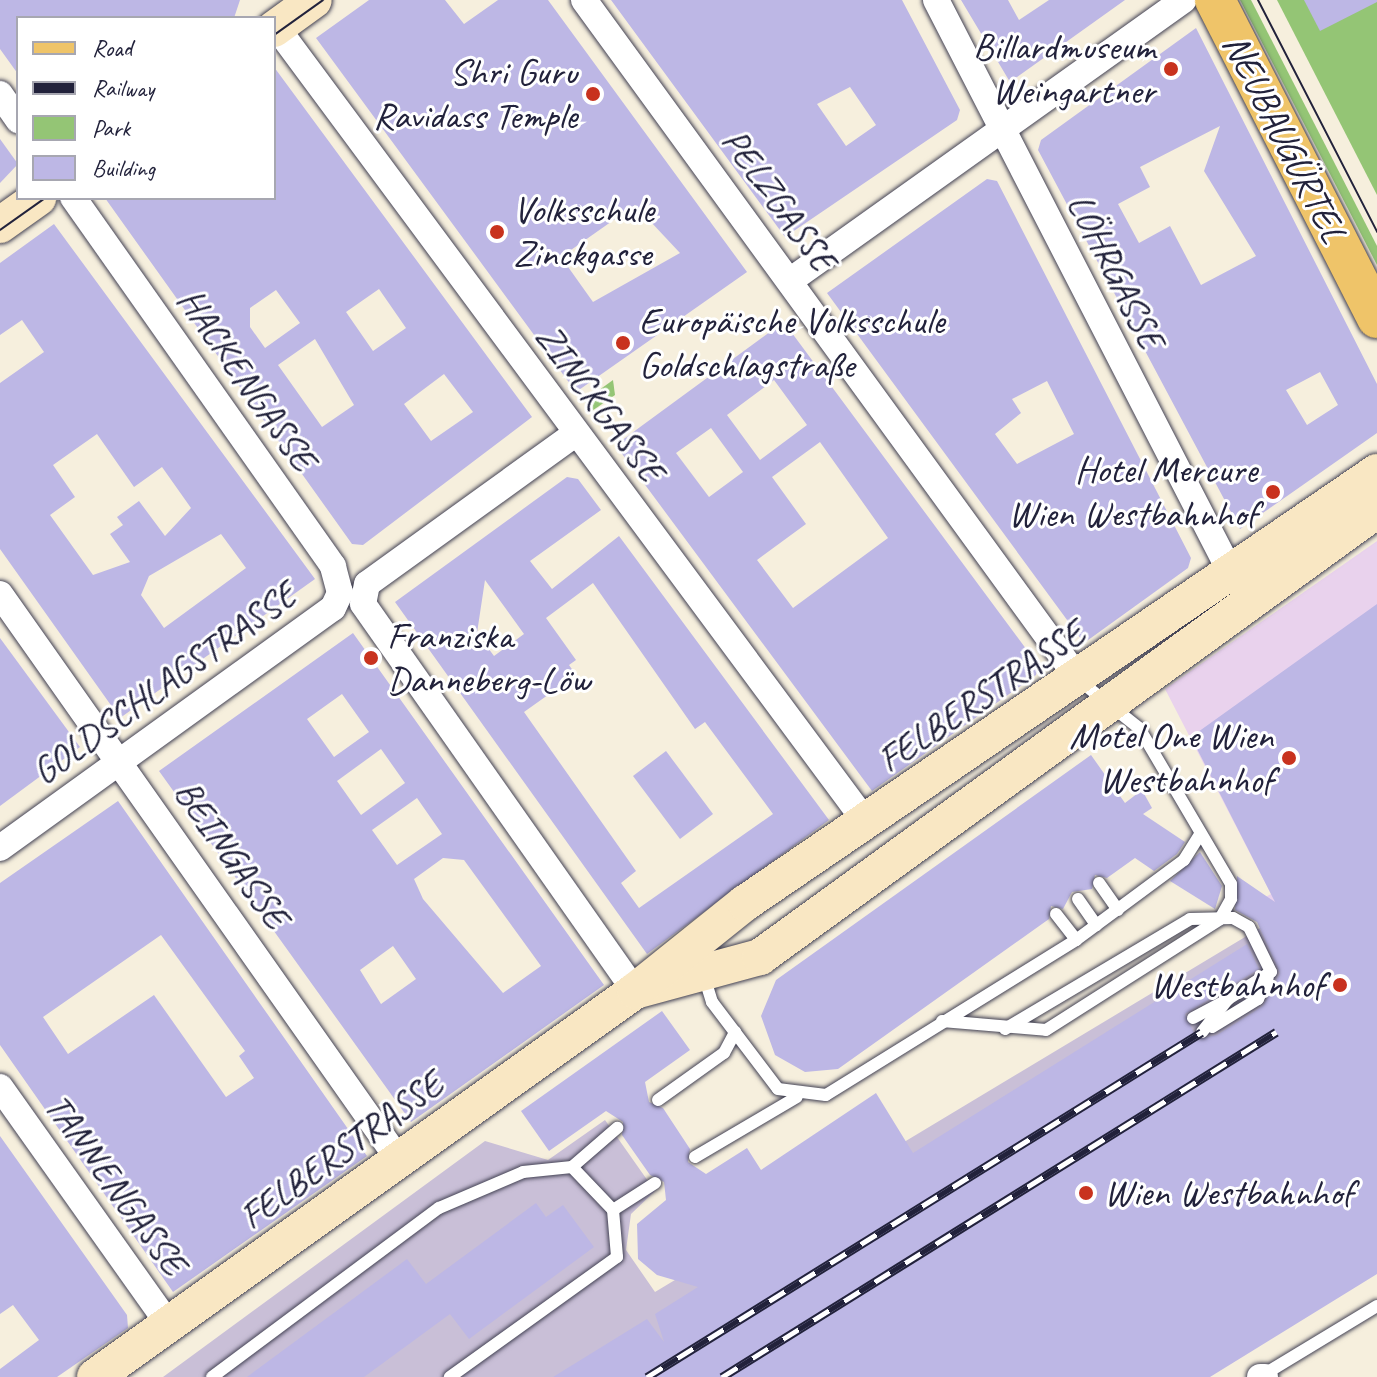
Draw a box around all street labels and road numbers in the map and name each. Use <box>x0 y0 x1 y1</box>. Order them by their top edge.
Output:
street label: NEUBAUGÜRTEL <box>1213 26 1357 250</box>
street label: PELZGASSE <box>712 120 846 280</box>
street label: LÖHRGASSE <box>1057 186 1175 356</box>
street label: HACKENGASSE <box>168 279 326 479</box>
street label: ZINCKGASSE <box>526 315 674 491</box>
street label: GOLDSCHLAGSTRASSE <box>23 572 305 794</box>
street label: FELBERSTRASSE <box>869 610 1093 782</box>
street label: BEINGASSE <box>164 771 300 937</box>
street label: FELBERSTRASSE <box>230 1061 452 1239</box>
street label: TANNENGASSE <box>35 1085 197 1283</box>

